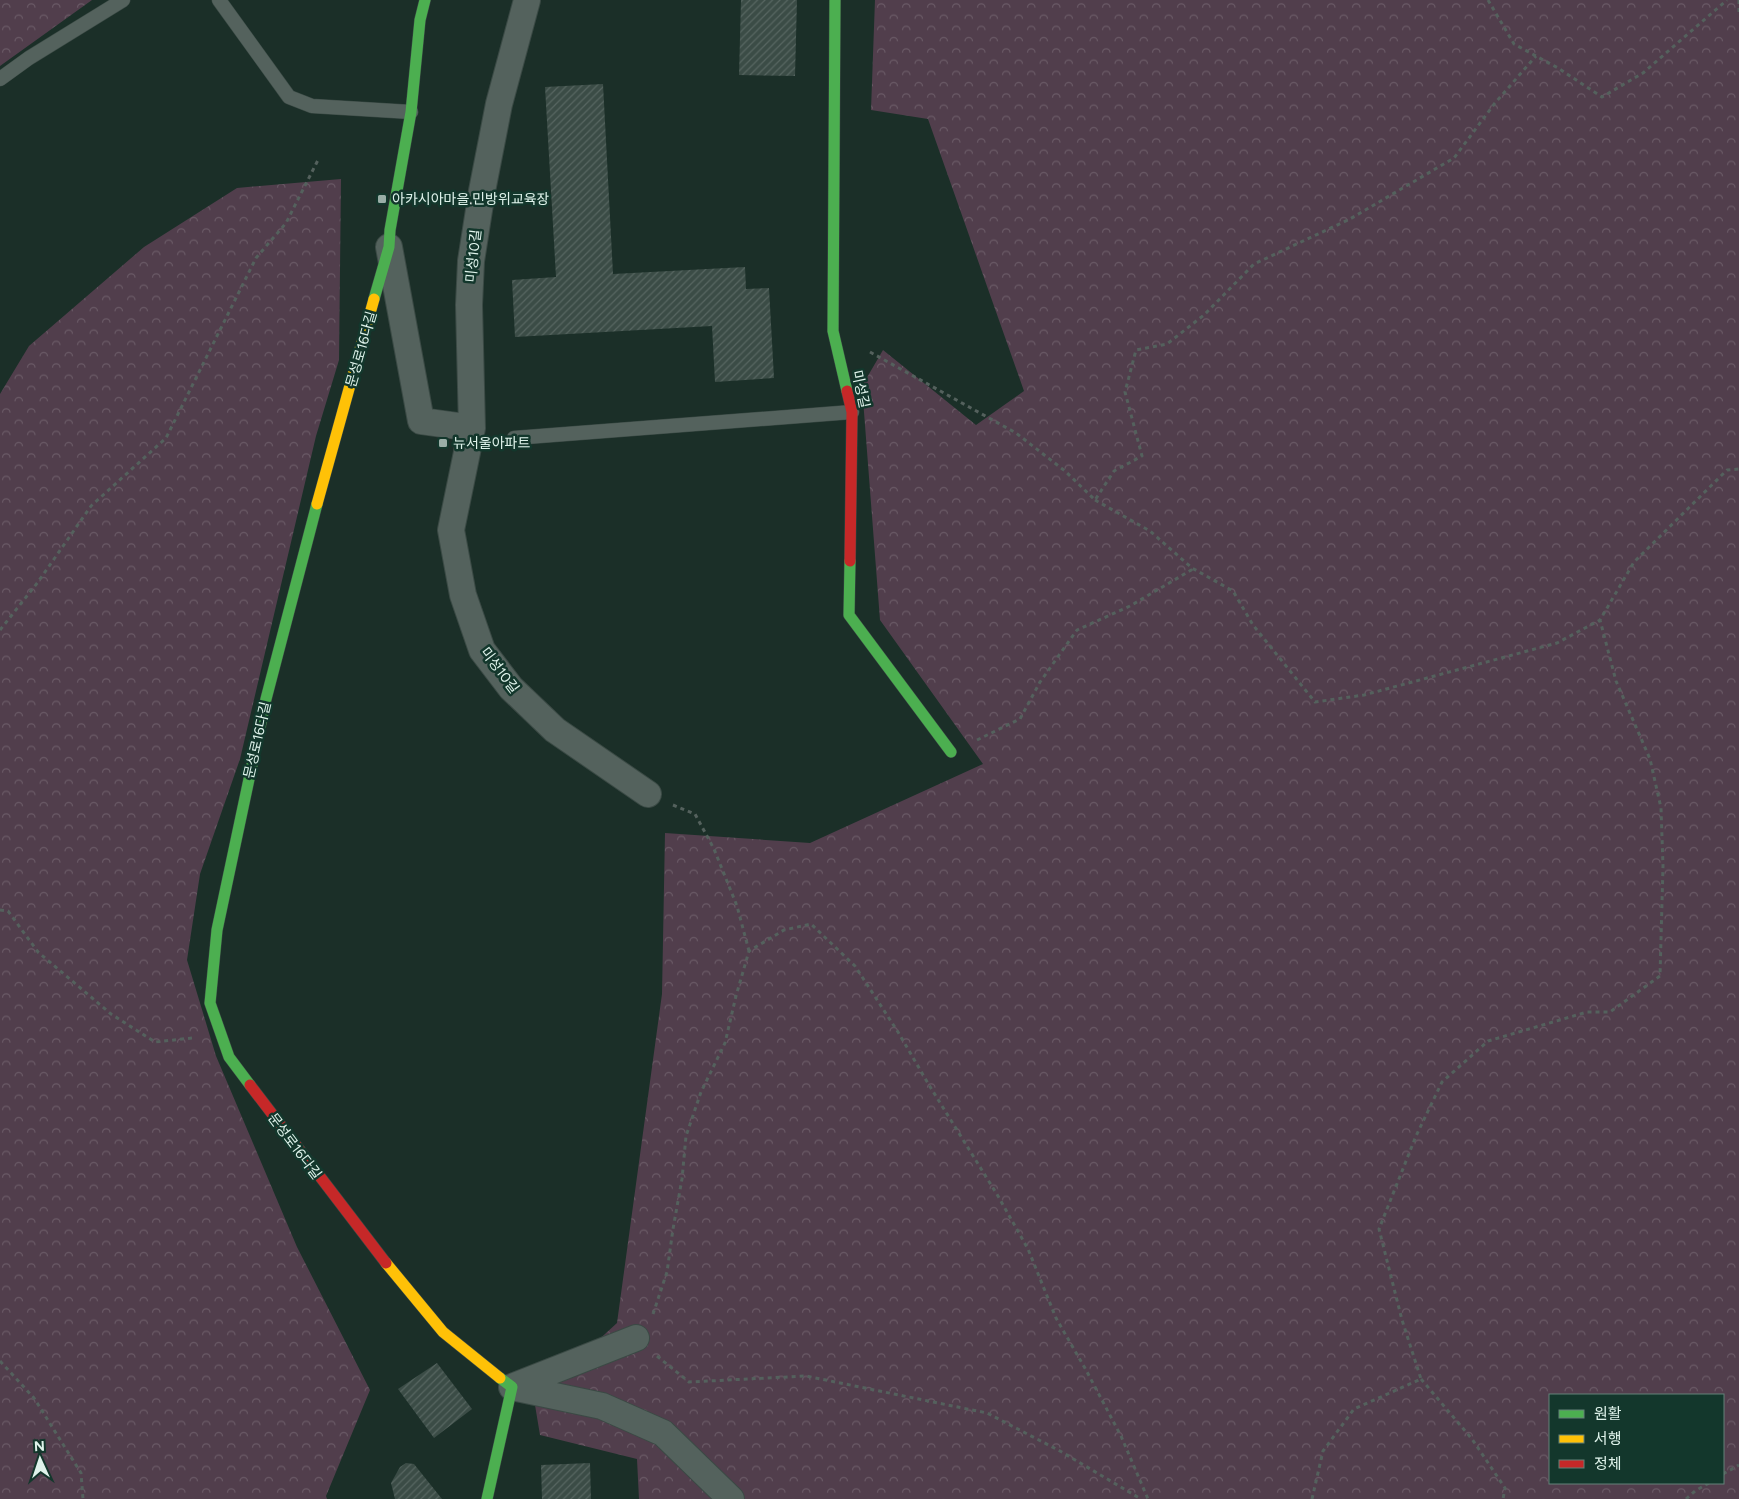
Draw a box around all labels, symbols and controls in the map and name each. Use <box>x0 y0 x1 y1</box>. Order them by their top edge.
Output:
place label: 아카시아마을.민방위교육장 <box>392 191 550 208</box>
marker: 아카시아마을.민방위교육장 <box>376 193 388 205</box>
street label: 미성10길 <box>462 229 485 283</box>
street label: 문성로16다길 <box>343 309 380 389</box>
street label: 미성길 <box>848 368 873 410</box>
place label: 뉴서울아파트 <box>453 435 530 452</box>
marker: 뉴서울아파트 <box>437 437 449 449</box>
street label: 미성10길 <box>477 644 522 697</box>
street label: 문성로16다길 <box>240 700 275 780</box>
street label: 문성로16다길 <box>264 1110 325 1183</box>
legend <box>1549 1394 1724 1484</box>
text: 원활 <box>1594 1405 1622 1423</box>
text: 서행 <box>1594 1430 1622 1448</box>
north arrow <box>15 1434 65 1484</box>
text: N <box>33 1438 45 1455</box>
text: 정체 <box>1594 1455 1622 1473</box>

